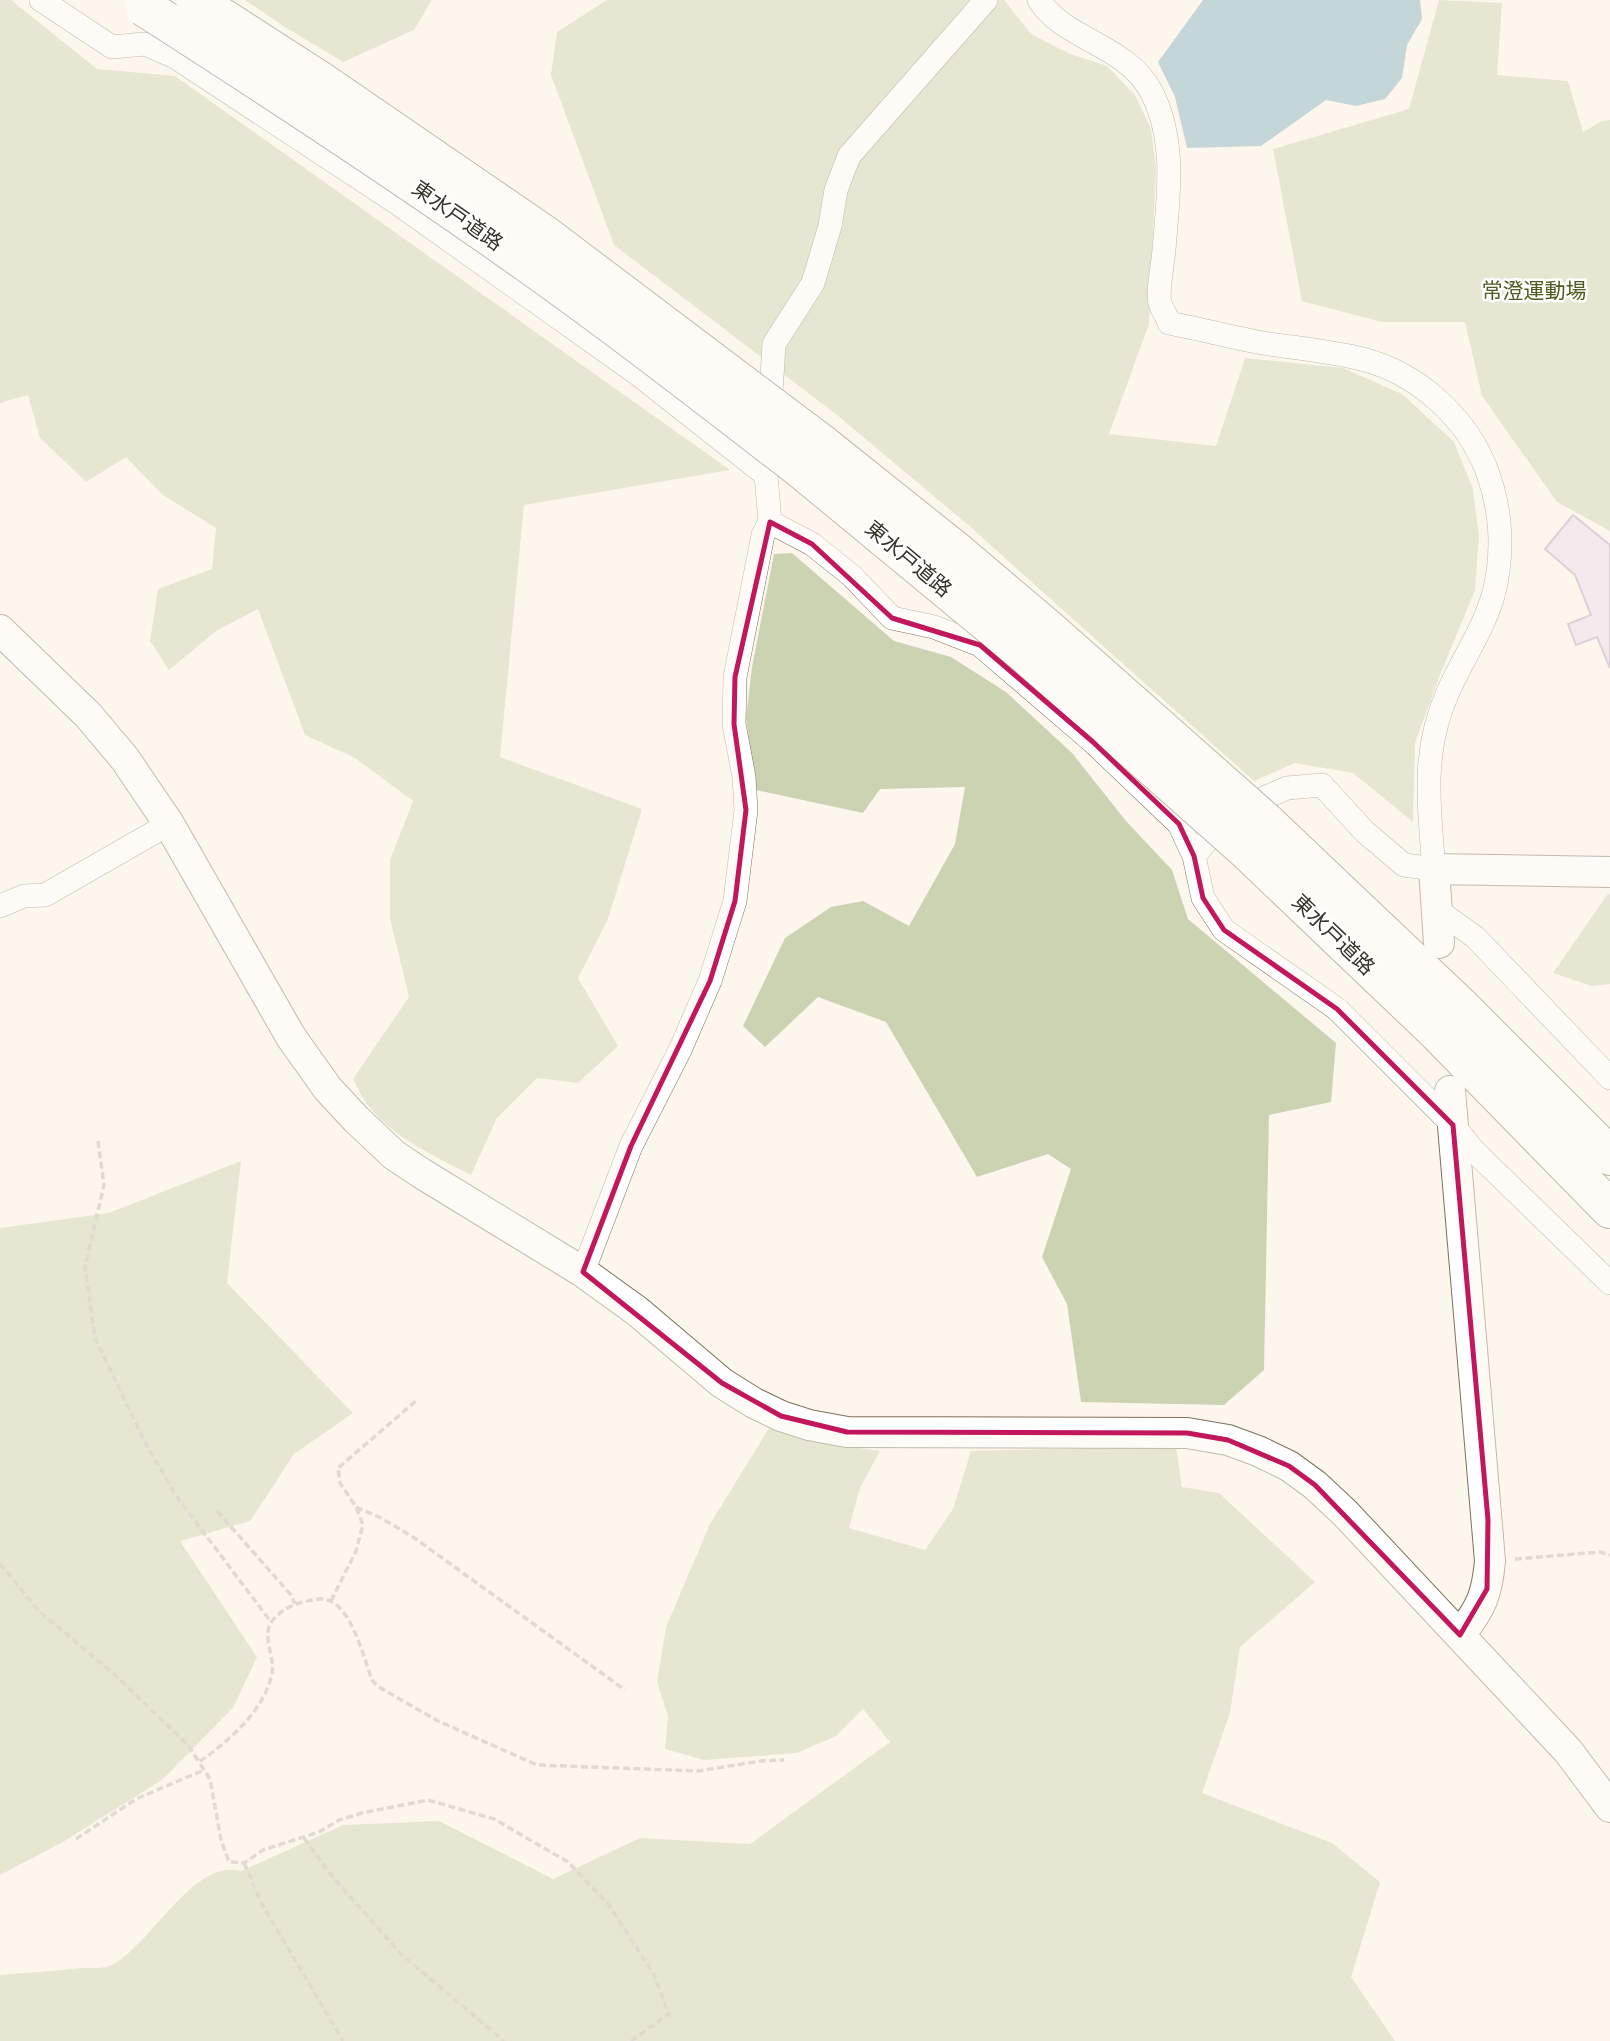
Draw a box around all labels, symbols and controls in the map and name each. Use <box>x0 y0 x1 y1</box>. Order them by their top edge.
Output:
street label: 東水戸道路 <box>408 175 508 255</box>
park label: 常澄運動場 <box>1482 278 1587 302</box>
street label: 東水戸道路 <box>861 515 957 601</box>
street label: 東水戸道路 <box>1288 889 1380 979</box>

